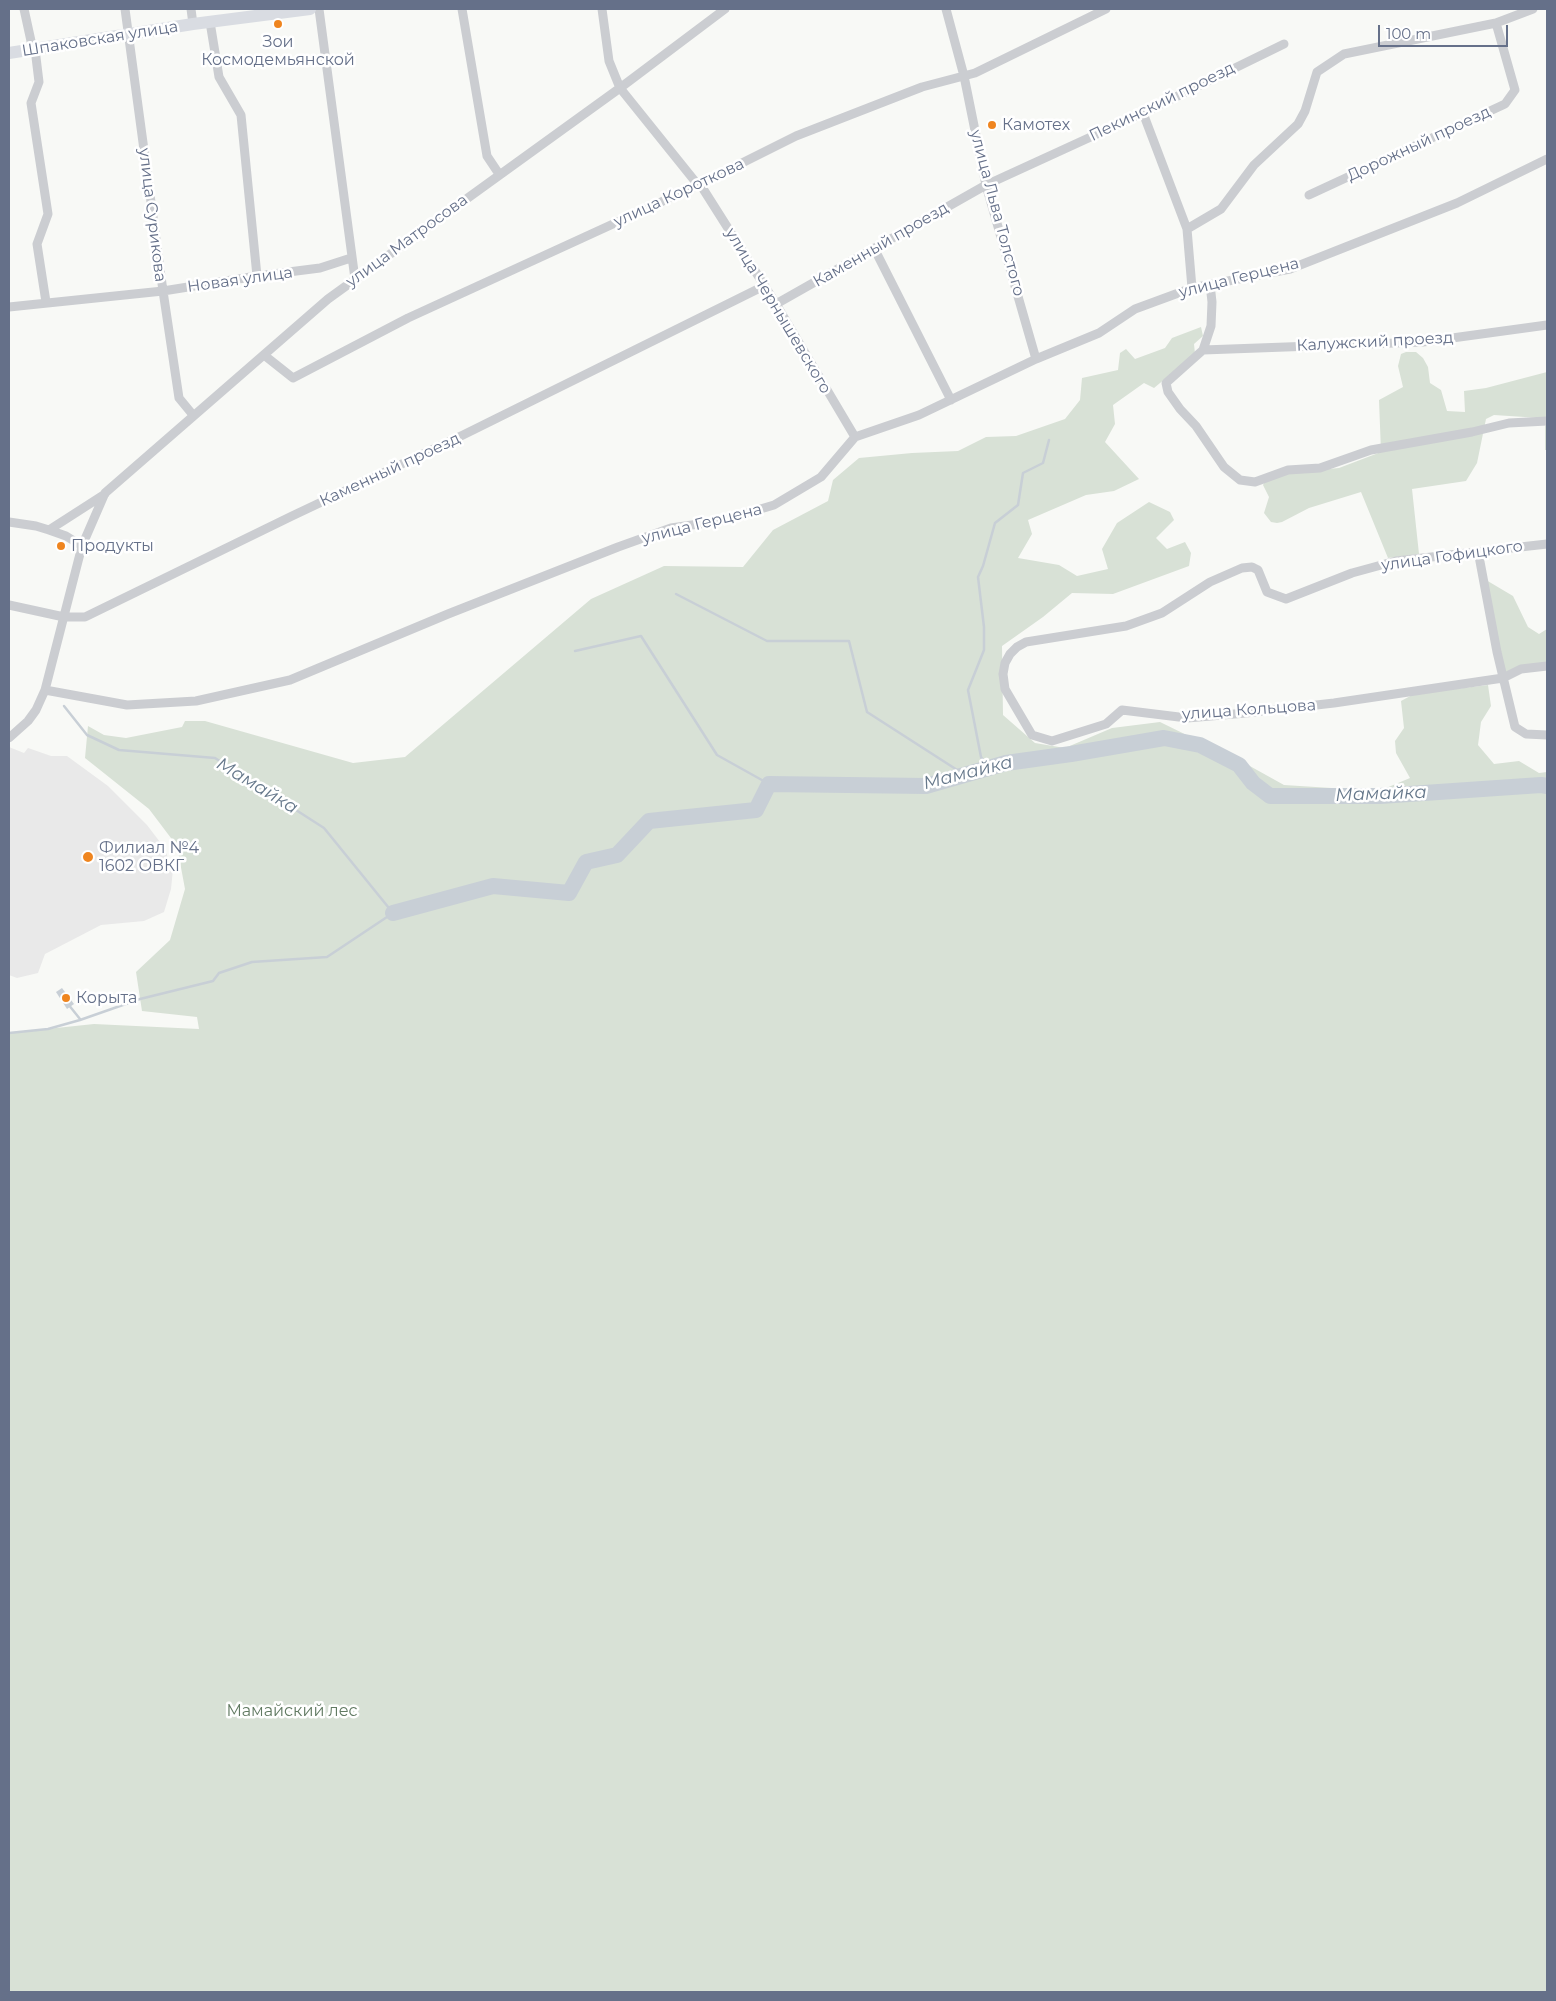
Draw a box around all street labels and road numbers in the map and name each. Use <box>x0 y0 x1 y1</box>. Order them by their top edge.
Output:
street label: Шпаковская улица <box>21 17 179 61</box>
street label: Пекинский проезд <box>1086 58 1238 146</box>
street label: Дорожный проезд <box>1344 102 1494 186</box>
street label: улица Льва Толстого <box>966 128 1028 298</box>
street label: улица Сурикова <box>134 147 170 283</box>
street label: улица Короткова <box>611 154 747 232</box>
street label: улица Матросова <box>342 190 472 292</box>
street label: Каменный проезд <box>810 198 952 292</box>
street label: улица Чернышевского <box>721 225 835 397</box>
street label: улица Герцена <box>1177 254 1301 302</box>
street label: Новая улица <box>186 263 294 297</box>
street label: Калужский проезд <box>1296 328 1454 356</box>
street label: Каменный проезд <box>317 429 463 511</box>
street label: улица Герцена <box>640 500 764 548</box>
street label: улица Гофицкого <box>1380 537 1524 575</box>
street label: улица Кольцова <box>1181 696 1317 724</box>

